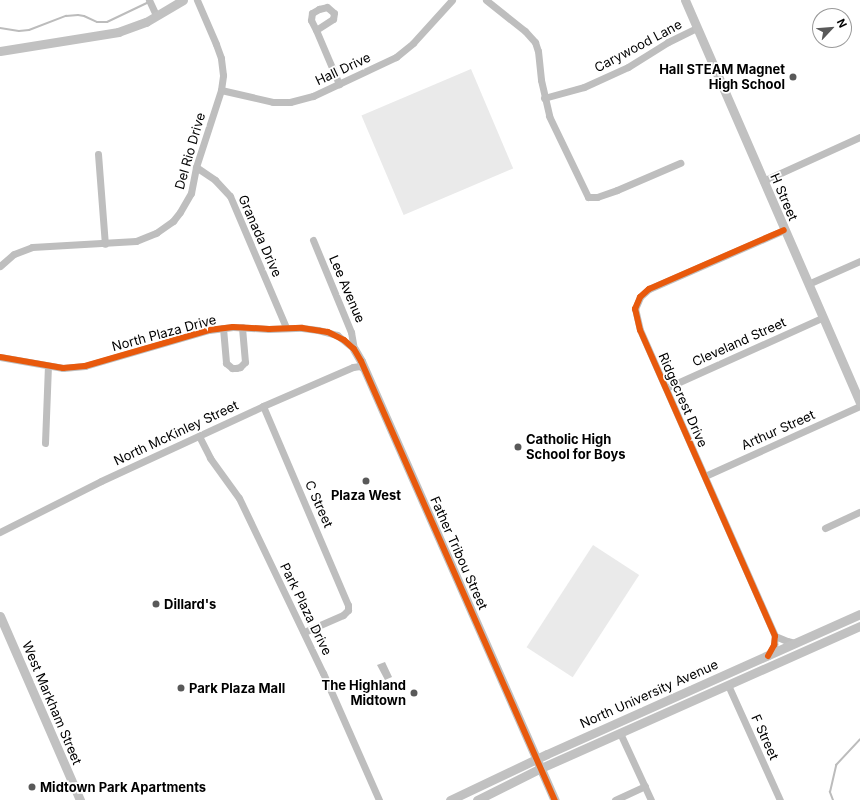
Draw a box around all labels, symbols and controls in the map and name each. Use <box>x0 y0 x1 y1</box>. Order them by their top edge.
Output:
north arrow <box>812 8 852 48</box>
street label: Carywood Lane <box>592 16 684 76</box>
text: N <box>834 16 850 30</box>
street label: Hall Drive <box>313 49 373 89</box>
place label: Hall STEAM Magnet High School <box>659 62 785 93</box>
marker: Hall STEAM Magnet High School <box>788 72 798 82</box>
street label: Del Rio Drive <box>172 111 208 191</box>
street label: H Street <box>767 171 801 223</box>
street label: Granada Drive <box>235 193 285 279</box>
street label: Lee Avenue <box>326 253 368 325</box>
street label: North Plaza Drive <box>110 312 218 354</box>
street label: Cleveland Street <box>690 314 788 370</box>
street label: Ridgecrest Drive <box>655 350 711 450</box>
street label: North McKinley Street <box>111 397 241 469</box>
street label: Arthur Street <box>739 407 817 453</box>
place label: Catholic High School for Boys <box>526 432 625 463</box>
marker: Catholic High School for Boys <box>513 442 523 452</box>
marker: Plaza West <box>361 476 371 486</box>
street label: C Street <box>302 478 336 530</box>
place label: Plaza West <box>331 487 401 503</box>
street label: Father Tribou Street <box>427 494 491 612</box>
street label: Park Plaza Drive <box>277 560 335 658</box>
place label: Dillard's <box>164 596 216 612</box>
marker: Dillard's <box>151 599 161 609</box>
street label: West Markham Street <box>19 639 85 767</box>
street label: North University Avenue <box>578 656 720 732</box>
place label: The Highland Midtown <box>322 678 406 709</box>
place label: Park Plaza Mall <box>189 680 285 696</box>
marker: Park Plaza Mall <box>176 683 186 693</box>
marker: The Highland Midtown <box>409 688 419 698</box>
street label: F Street <box>748 712 782 762</box>
place label: Midtown Park Apartments <box>40 779 206 795</box>
marker: Midtown Park Apartments <box>27 782 37 792</box>

